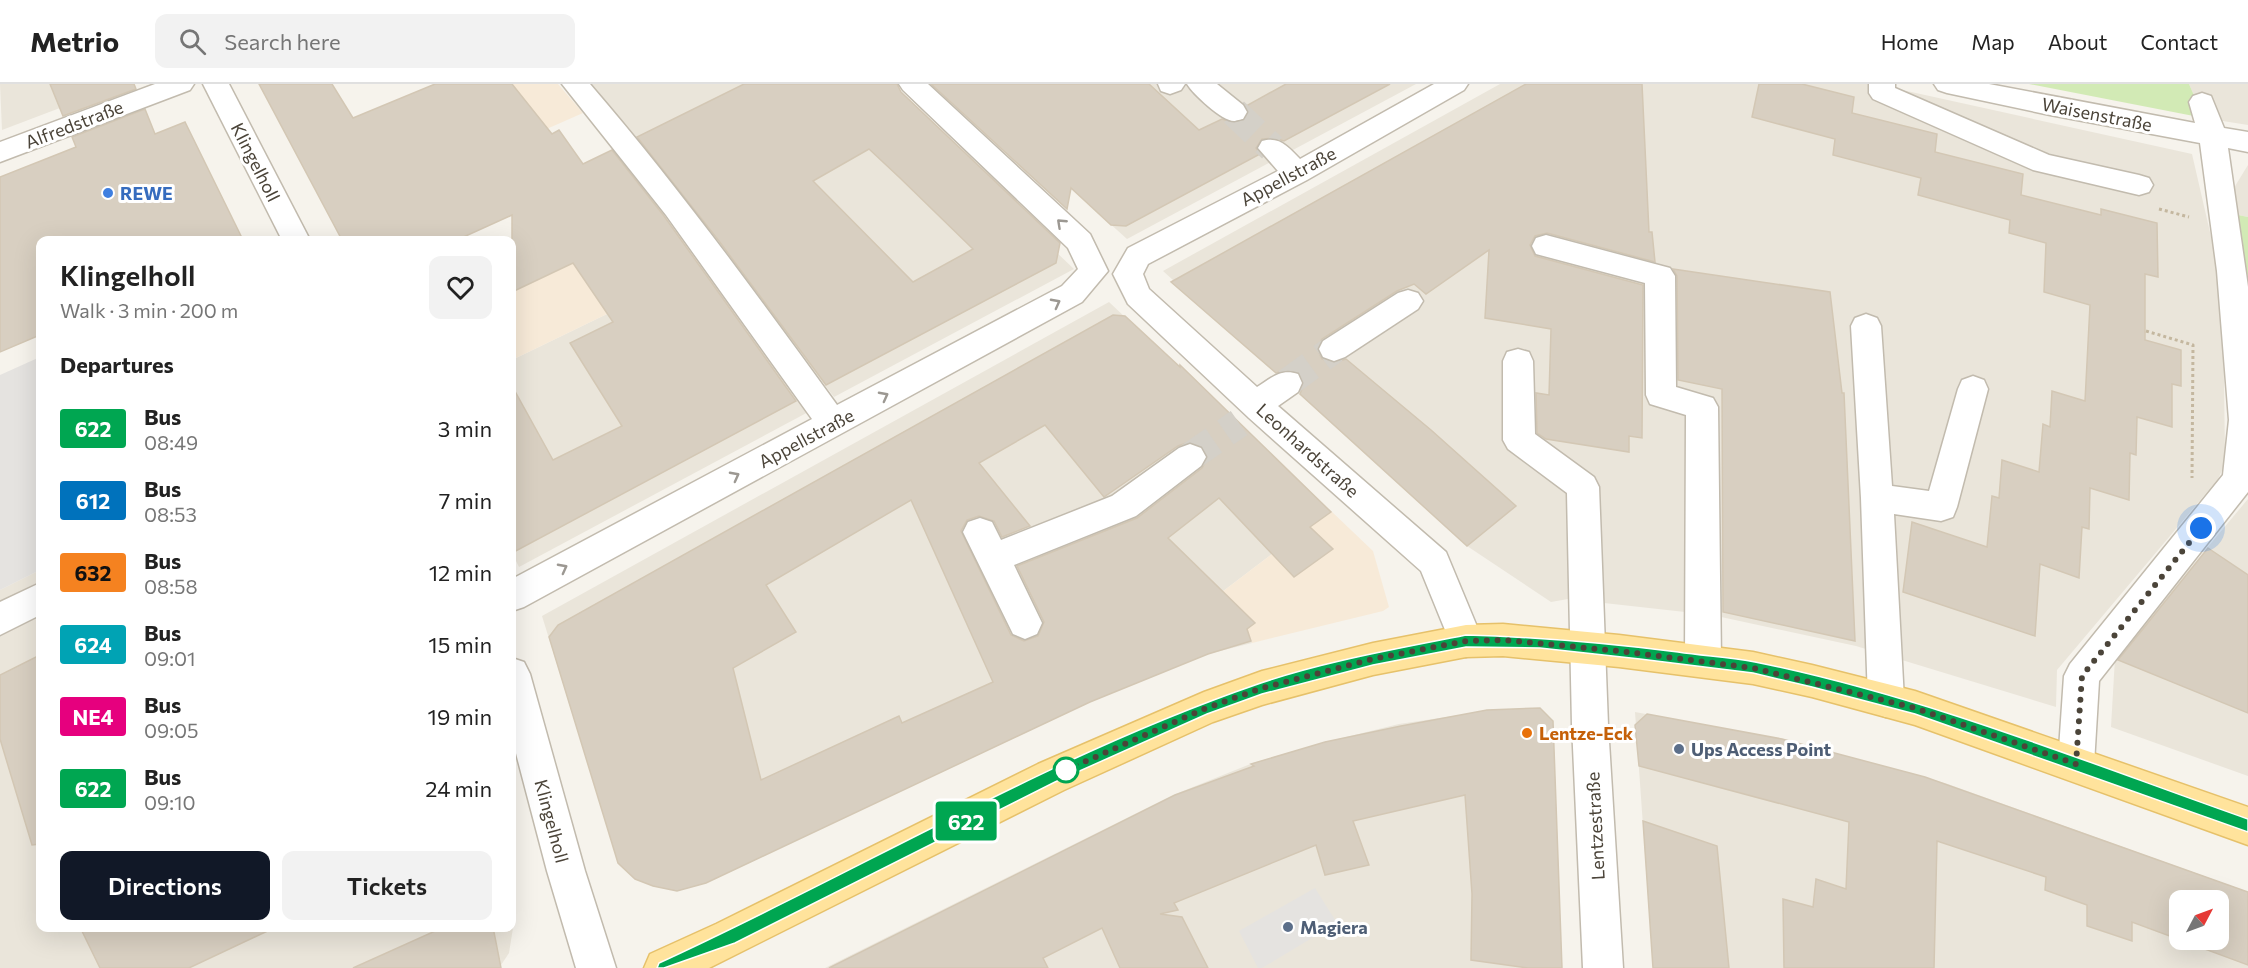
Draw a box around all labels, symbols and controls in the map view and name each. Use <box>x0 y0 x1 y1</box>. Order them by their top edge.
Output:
search box <box>155 14 575 68</box>
text: Metrio <box>30 24 119 58</box>
icon: search <box>176 25 209 58</box>
text: Search here <box>224 28 341 55</box>
text: Home <box>1881 29 1938 54</box>
text: Map <box>1971 29 2015 54</box>
text: About <box>2048 29 2107 54</box>
text: Contact <box>2140 29 2218 54</box>
street label: Waisenstraße <box>2040 93 2154 135</box>
street label: Alfredstraße <box>22 95 126 153</box>
street label: Klingelholl <box>227 119 285 205</box>
street label: Appellstraße <box>1237 142 1339 210</box>
place label: REWE <box>120 182 173 204</box>
marker: REWE <box>101 186 115 200</box>
one-way arrow <box>1057 219 1067 230</box>
button: heart <box>429 256 492 319</box>
text: Klingelholl <box>60 258 196 292</box>
text: Walk · 3 min · 200 m <box>60 298 238 322</box>
one-way arrow <box>1049 299 1060 310</box>
text: Departures <box>60 351 174 378</box>
one-way arrow <box>878 392 888 403</box>
street label: Leonhardstraße <box>1252 398 1364 502</box>
text: Bus <box>144 403 181 430</box>
street label: Appellstraße <box>755 404 857 472</box>
text: 3 min <box>438 415 492 442</box>
text: 622 <box>75 416 111 441</box>
text: 08:49 <box>144 430 198 454</box>
one-way arrow <box>729 472 739 483</box>
text: Bus <box>144 475 181 502</box>
text: 7 min <box>439 487 492 514</box>
text: 612 <box>76 488 110 513</box>
text: 08:53 <box>144 502 197 526</box>
your location <box>2186 513 2216 543</box>
text: Bus <box>144 547 181 574</box>
text: 12 min <box>429 559 492 586</box>
text: 632 <box>75 560 111 585</box>
one-way arrow <box>557 564 567 575</box>
text: 08:58 <box>144 574 198 598</box>
text: Bus <box>144 619 181 646</box>
text: 15 min <box>428 631 492 658</box>
text: 624 <box>74 632 112 657</box>
text: 09:01 <box>144 646 196 670</box>
text: Bus <box>144 691 181 718</box>
text: 19 min <box>428 703 492 730</box>
text: NE4 <box>73 704 113 729</box>
text: 09:05 <box>144 718 198 742</box>
place label: Lentze-Eck <box>1539 722 1634 744</box>
marker: Lentze-Eck <box>1520 726 1534 740</box>
place label: Ups Access Point <box>1691 738 1832 760</box>
marker: Ups Access Point <box>1672 742 1686 756</box>
unlabelled marker <box>1053 757 1079 783</box>
text: Bus <box>144 763 181 790</box>
street label: Lentzestraße <box>1581 771 1609 881</box>
text: 24 min <box>425 775 492 802</box>
text: 622 <box>75 776 111 801</box>
street label: Klingelholl <box>530 777 574 865</box>
text: 09:10 <box>144 790 196 814</box>
line badge: 622 <box>932 802 1000 840</box>
text: 622 <box>948 809 984 834</box>
button: Directions <box>60 851 270 920</box>
button: Tickets <box>282 851 492 920</box>
north arrow <box>2169 890 2229 950</box>
map controls <box>2169 890 2229 950</box>
place label: Magiera <box>1300 916 1368 938</box>
marker: Magiera <box>1281 920 1295 934</box>

